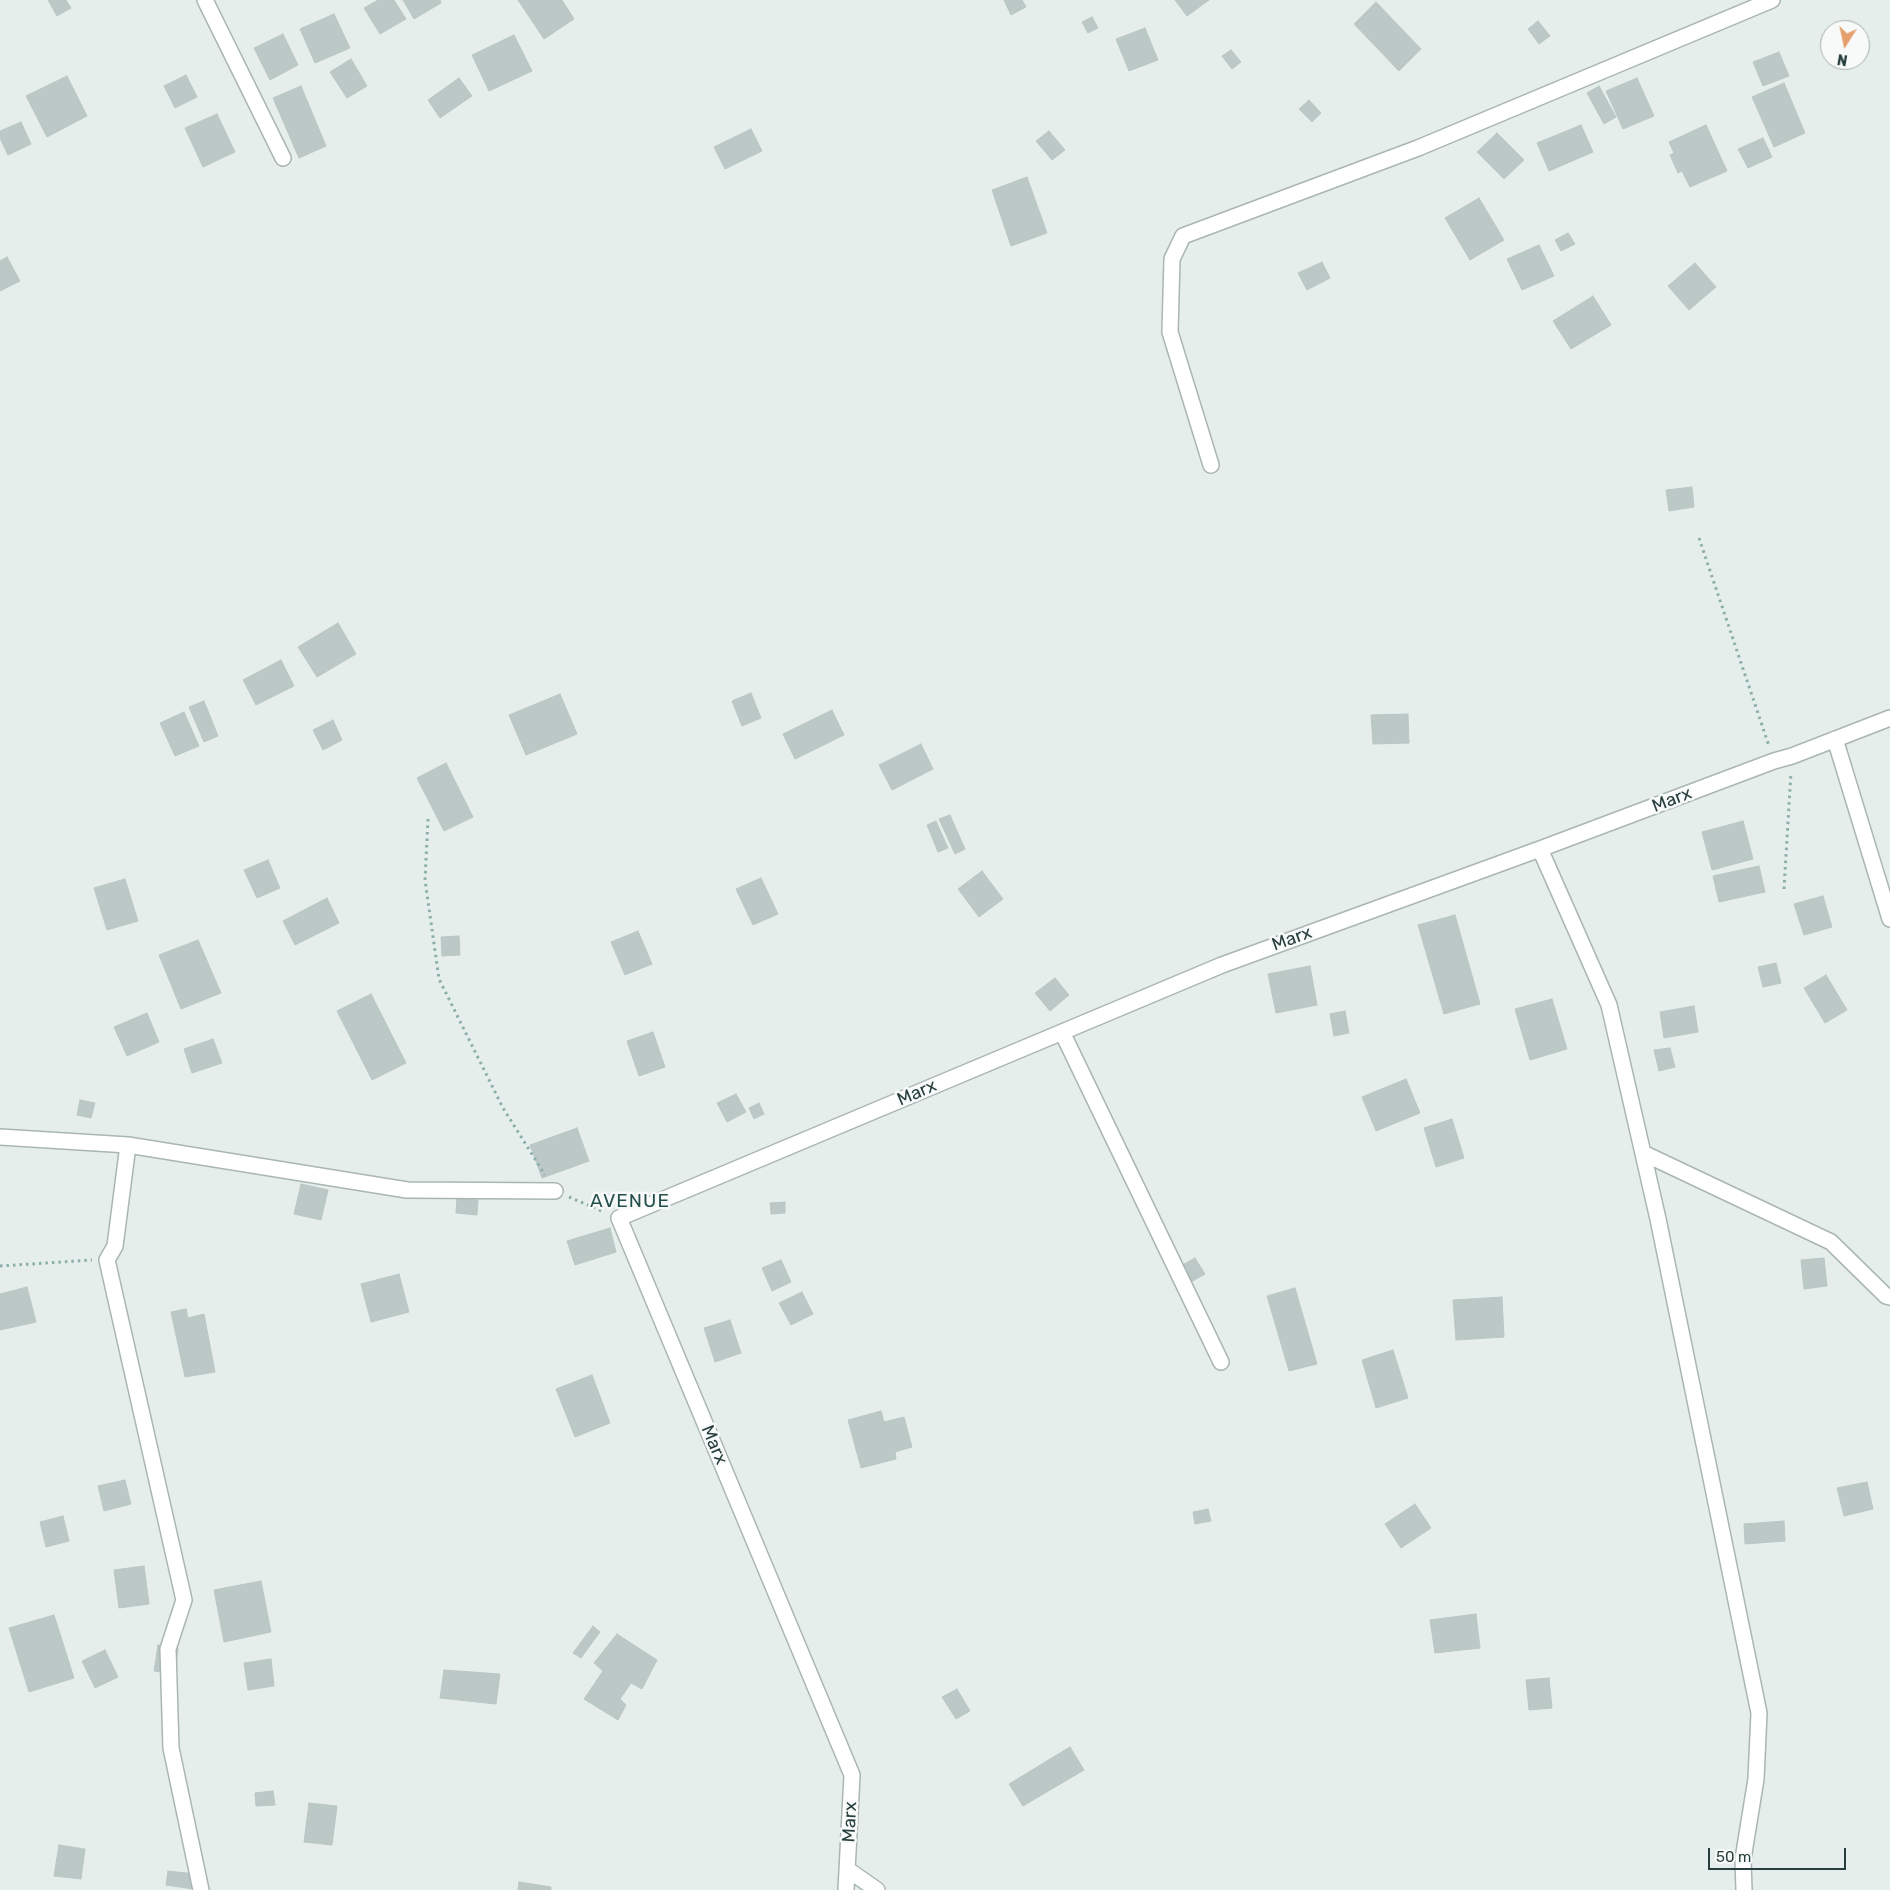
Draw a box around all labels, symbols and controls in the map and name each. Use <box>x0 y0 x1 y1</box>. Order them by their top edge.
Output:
north arrow <box>1820 20 1870 70</box>
text: N <box>1836 50 1849 69</box>
street label: Marx <box>1649 783 1695 817</box>
street label: Marx <box>1269 922 1315 956</box>
street label: Marx <box>894 1075 940 1111</box>
district label: AVENUE <box>589 1191 671 1213</box>
street label: Marx <box>696 1422 732 1468</box>
street label: Marx <box>838 1801 862 1843</box>
scale bar <box>1710 1838 1848 1870</box>
text: 50 m <box>1716 1848 1751 1866</box>

